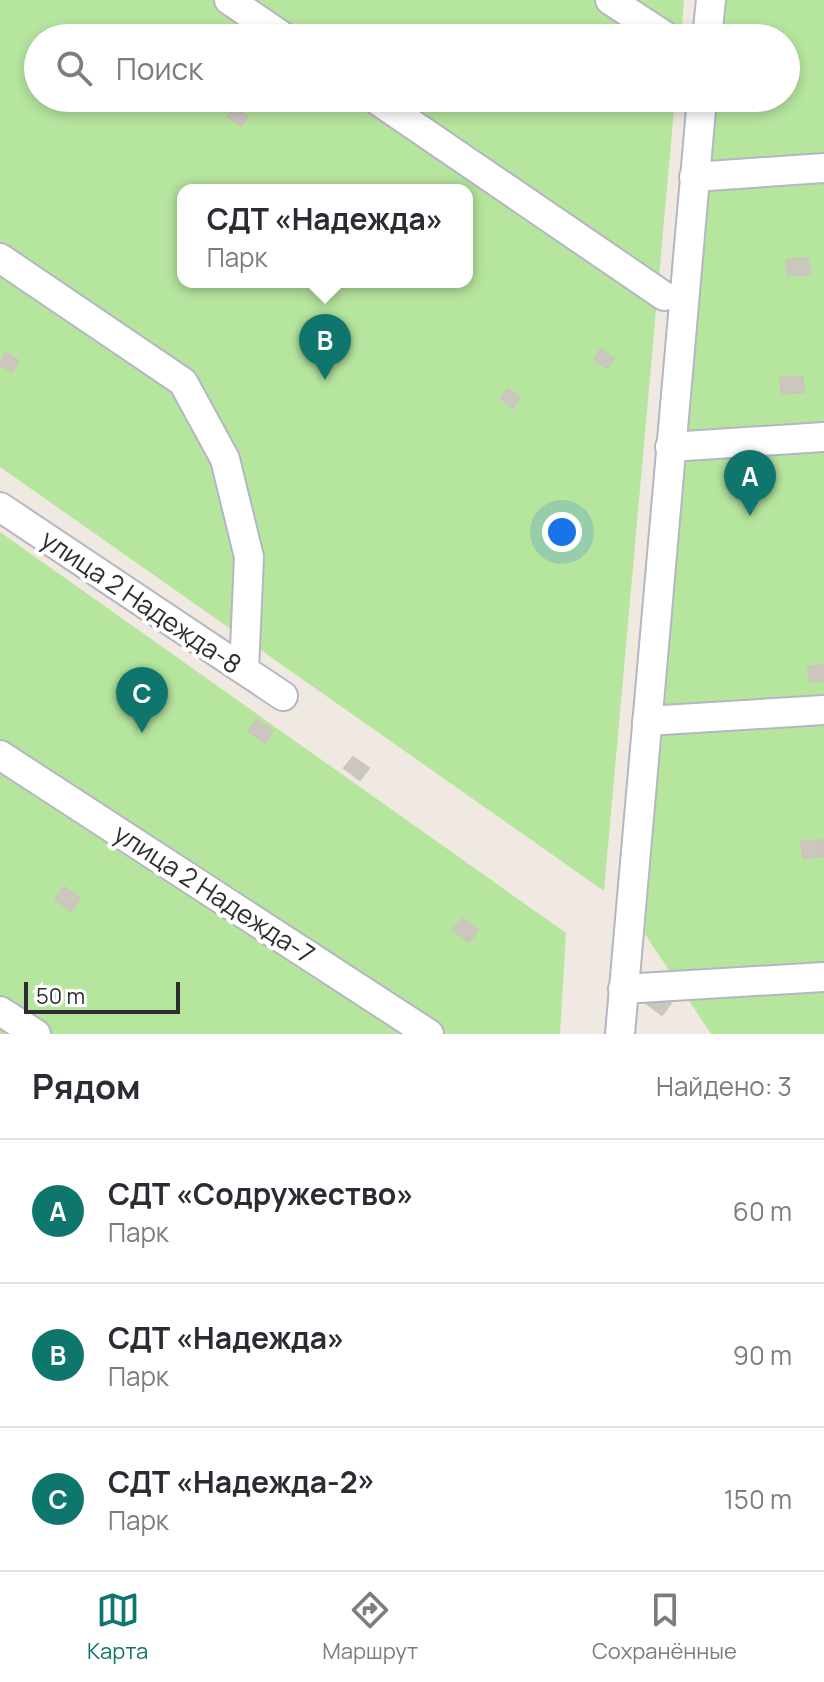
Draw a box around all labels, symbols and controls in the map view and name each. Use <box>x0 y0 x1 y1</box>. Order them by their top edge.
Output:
search box <box>24 24 800 112</box>
icon: search <box>52 46 96 90</box>
text: Поиск <box>116 48 203 89</box>
popup <box>177 184 473 288</box>
text: СДТ «Надежда» <box>207 198 443 239</box>
text: Парк <box>207 239 267 275</box>
pin: B <box>299 314 351 380</box>
pin: A <box>724 450 776 516</box>
your location <box>542 512 582 552</box>
street label: улица 2 Надежда-8 <box>34 521 249 682</box>
pin: C <box>116 667 168 733</box>
street label: улица 2 Надежда-7 <box>107 815 322 972</box>
scale bar <box>24 978 180 1014</box>
text: 50 m <box>36 981 85 1011</box>
text: Рядом <box>32 1063 141 1109</box>
text: Найдено: 3 <box>656 1068 792 1104</box>
text: СДТ «Содружество» <box>108 1173 414 1214</box>
text: A <box>49 1193 67 1229</box>
text: 60 m <box>733 1193 792 1229</box>
text: Парк <box>108 1214 169 1250</box>
text: СДТ «Надежда» <box>108 1317 345 1358</box>
text: B <box>50 1337 66 1373</box>
text: 90 m <box>733 1337 792 1373</box>
text: Парк <box>108 1358 169 1394</box>
text: СДТ «Надежда-2» <box>108 1461 375 1502</box>
text: C <box>48 1481 68 1517</box>
text: 150 m <box>724 1481 792 1517</box>
text: Парк <box>108 1502 169 1538</box>
tab: Карта <box>87 1588 148 1666</box>
tab: Маршрут <box>322 1588 418 1666</box>
tab: Сохранённые <box>592 1588 737 1666</box>

